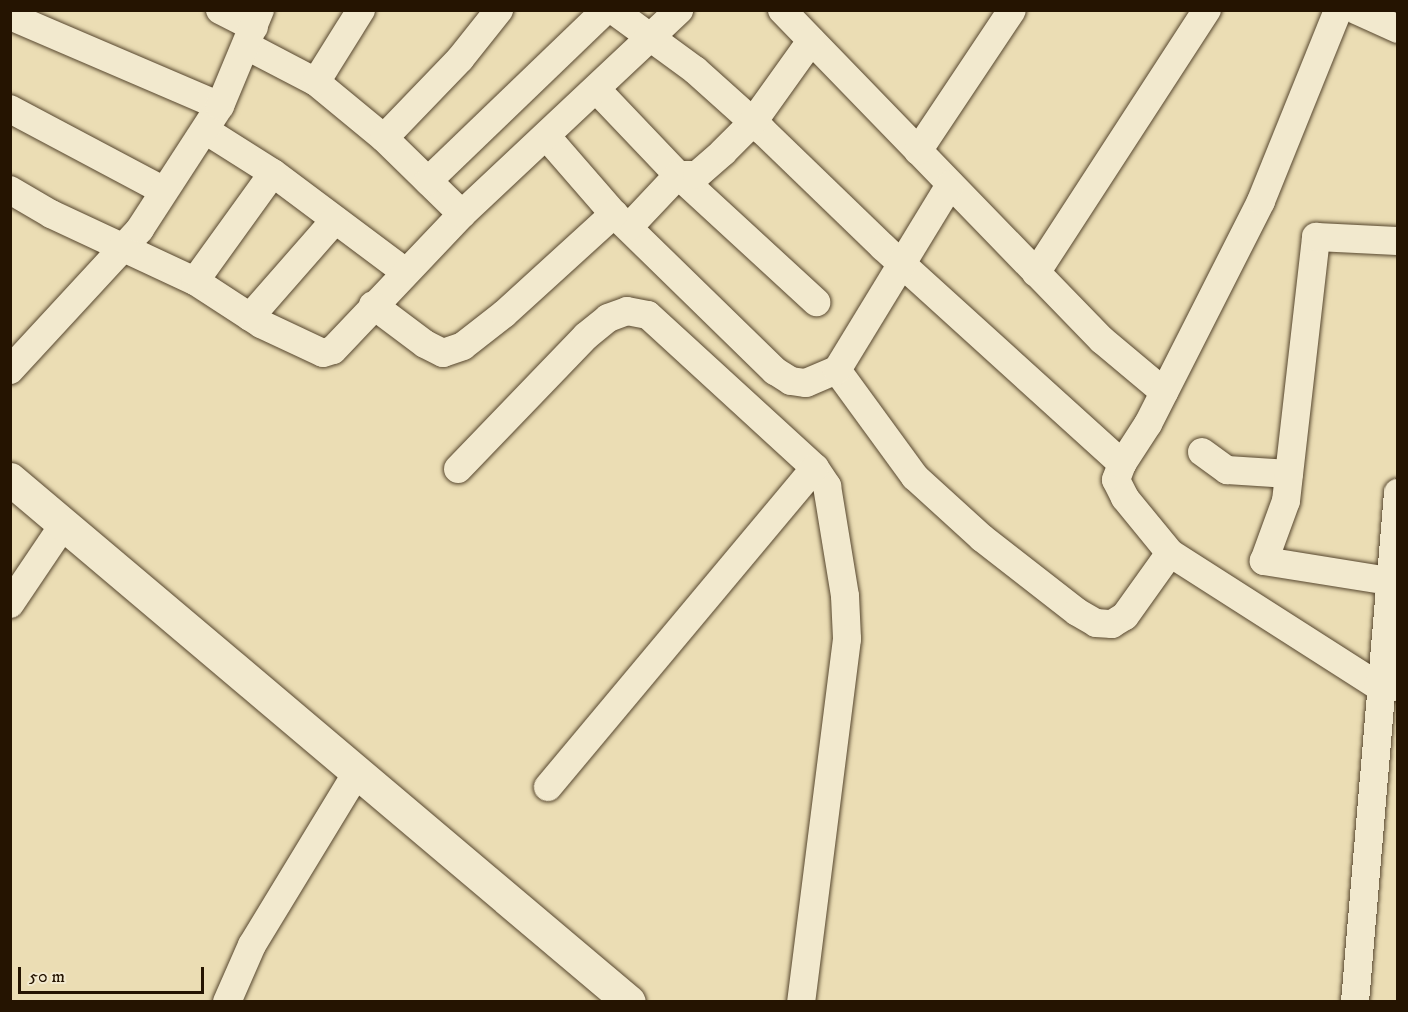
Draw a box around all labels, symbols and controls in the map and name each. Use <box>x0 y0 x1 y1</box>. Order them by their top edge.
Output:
scale bar <box>21 955 207 993</box>
text: 50 m <box>29 966 65 988</box>

